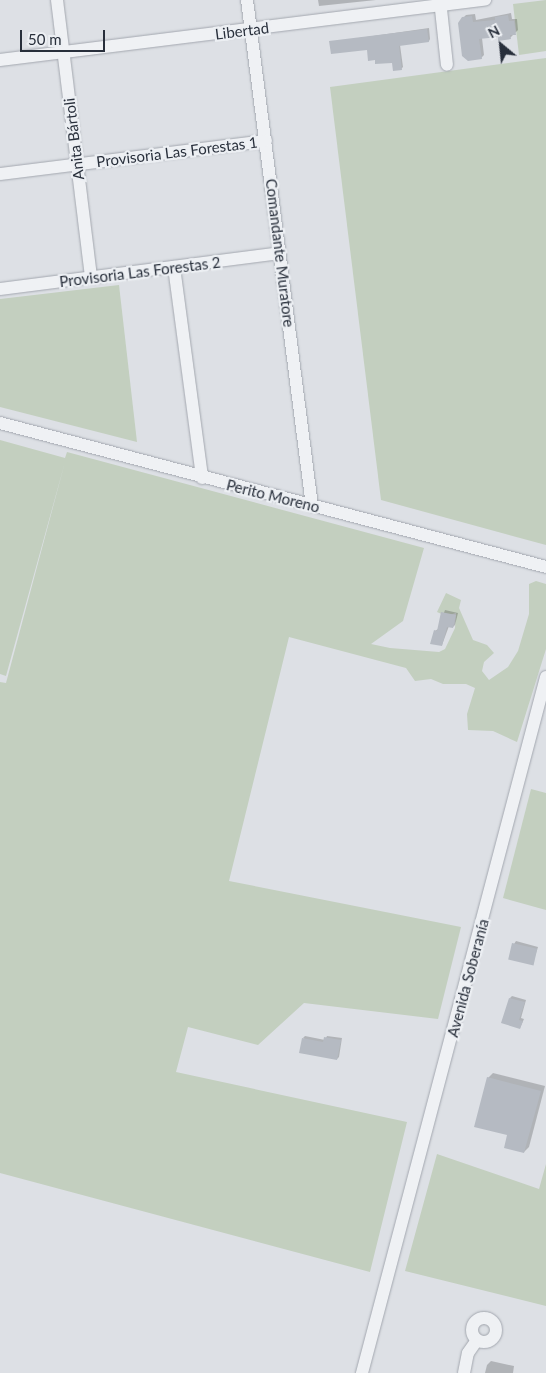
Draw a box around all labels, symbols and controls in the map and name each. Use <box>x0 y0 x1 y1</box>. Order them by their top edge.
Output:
street label: Libertad <box>214 19 270 43</box>
scale bar <box>22 20 108 52</box>
north arrow <box>476 20 526 70</box>
text: N <box>485 21 502 41</box>
text: 50 m <box>28 30 62 48</box>
street label: Anita Bártoli <box>60 97 88 181</box>
street label: Provisoria Las Forestas 1 <box>95 133 259 171</box>
street label: Comandante Muratore <box>262 178 298 328</box>
street label: Provisoria Las Forestas 2 <box>58 253 222 291</box>
street label: Perito Moreno <box>225 476 321 516</box>
street label: Avenida Soberanía <box>444 917 492 1039</box>

